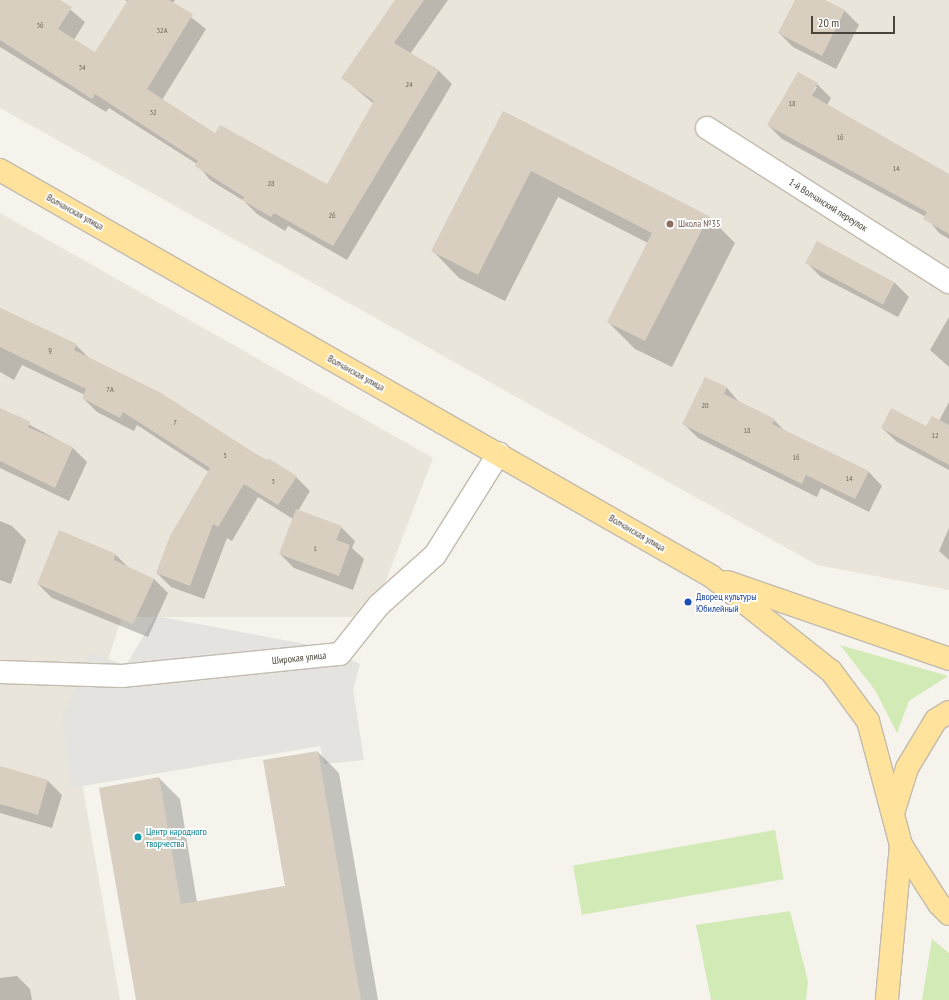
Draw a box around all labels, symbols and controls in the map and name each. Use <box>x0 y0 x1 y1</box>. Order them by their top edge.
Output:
scale bar <box>813 8 897 34</box>
text: 20 m <box>818 15 839 30</box>
house number: 36 <box>36 21 44 31</box>
house number: 32А <box>157 26 167 36</box>
house number: 34 <box>78 63 86 73</box>
house number: 24 <box>405 80 413 90</box>
house number: 18 <box>788 99 796 109</box>
house number: 32 <box>149 108 157 118</box>
house number: 16 <box>836 133 844 143</box>
house number: 14 <box>892 164 900 174</box>
street label: 1-й Волчанский переулок <box>787 176 869 234</box>
house number: 28 <box>267 179 275 189</box>
street label: Волчанская улица <box>44 191 106 233</box>
house number: 26 <box>328 211 336 221</box>
place label: Школа №35 <box>678 218 721 230</box>
marker: Школа №35 <box>665 219 675 229</box>
house number: 9 <box>48 346 52 356</box>
street label: Волчанская улица <box>325 352 387 394</box>
house number: 7А <box>106 385 114 395</box>
house number: 20 <box>701 401 709 411</box>
house number: 7 <box>173 418 177 428</box>
house number: 18 <box>743 426 751 436</box>
house number: 12 <box>931 431 939 441</box>
house number: 5 <box>223 451 227 461</box>
house number: 16 <box>792 453 800 463</box>
house number: 14 <box>845 474 853 484</box>
house number: 3 <box>271 477 275 487</box>
street label: Волчанская улица <box>607 512 667 554</box>
house number: 1 <box>313 544 317 554</box>
place label: Дворец культуры Юбилейный <box>696 590 757 614</box>
marker: Дворец культуры Юбилейный <box>683 597 693 607</box>
street label: Широкая улица <box>271 649 327 667</box>
place label: Центр народного творчества <box>146 825 207 848</box>
marker: Центр народного творчества <box>133 832 143 842</box>

